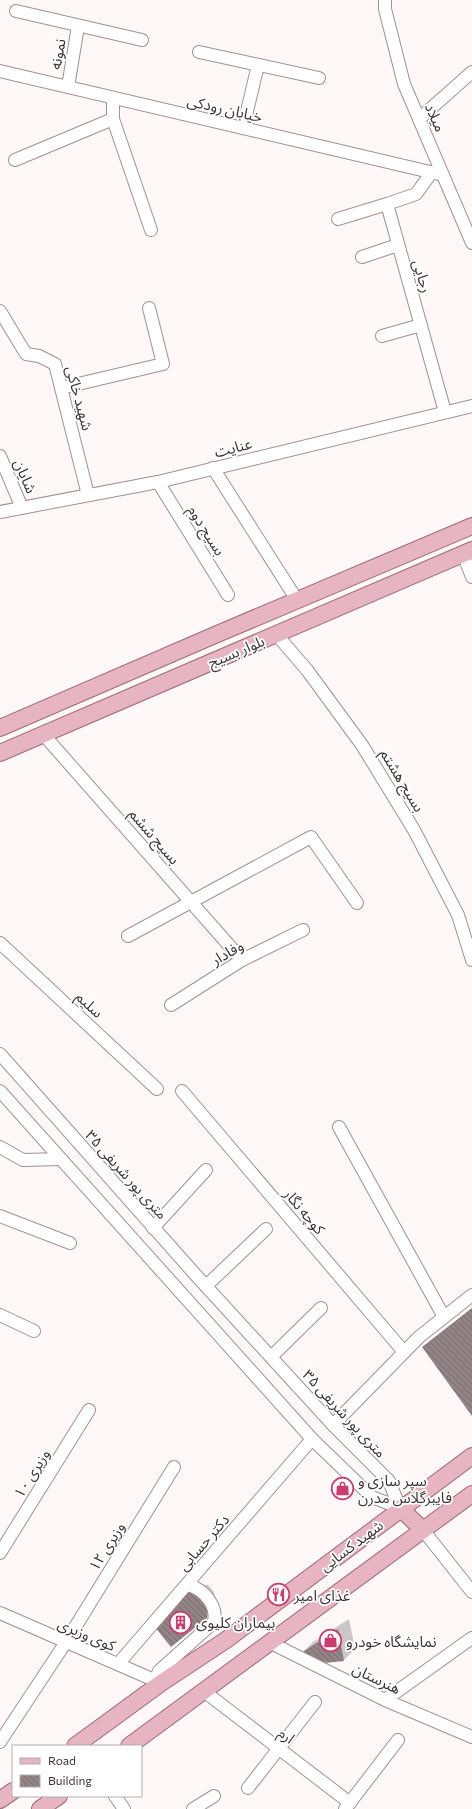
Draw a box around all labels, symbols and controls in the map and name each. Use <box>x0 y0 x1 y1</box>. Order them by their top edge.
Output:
street label: نمونه <box>45 37 70 71</box>
street label: خیابان رودکی <box>185 91 265 126</box>
street label: میلاد <box>422 100 450 134</box>
street label: رجایی <box>409 257 436 295</box>
street label: شهید خاکی <box>62 364 97 433</box>
street label: عنایت <box>212 434 254 460</box>
street label: شایان <box>10 456 41 496</box>
street label: بسيج دوم <box>181 501 229 561</box>
street label: بلوار بسیج <box>205 631 269 675</box>
street label: بسیج هشتم <box>374 745 429 817</box>
street label: بسیج ششم <box>123 804 184 870</box>
street label: وفادار <box>207 936 247 970</box>
street label: سلیم <box>71 987 107 1023</box>
street label: ۳۵ متری پور شریفی <box>81 1126 172 1224</box>
street label: کوچه نگار <box>279 1184 330 1239</box>
street label: ۳۵ متری پور شریفی <box>298 1365 390 1462</box>
street label: وزیری ۱۰ <box>9 1445 54 1501</box>
place label: سپر سازی و فایبرگلاس مدرن <box>358 1471 452 1507</box>
shop icon: سپر سازی و فایبرگلاس مدرن <box>329 1476 355 1502</box>
street label: دکتر حسابی <box>174 1510 233 1575</box>
street label: شهید کسایی <box>316 1515 387 1575</box>
street label: وزيری ۱۲ <box>84 1518 129 1574</box>
restaurant icon: غذای امیر <box>265 1582 291 1608</box>
place label: غذای امیر <box>293 1586 351 1605</box>
building icon: بیماران کلیوی <box>167 1609 193 1635</box>
place label: بیماران کلیوی <box>196 1613 275 1632</box>
street label: کوی وزیری <box>55 1614 119 1655</box>
shop icon: نمایشگاه خودرو <box>317 1628 343 1654</box>
place label: نمایشگاه خودرو <box>346 1632 437 1651</box>
street label: هنرستان <box>350 1659 404 1698</box>
street label: ارم <box>273 1723 299 1749</box>
legend <box>12 1745 142 1797</box>
text: Road <box>48 1753 76 1767</box>
text: Building <box>48 1773 92 1787</box>

